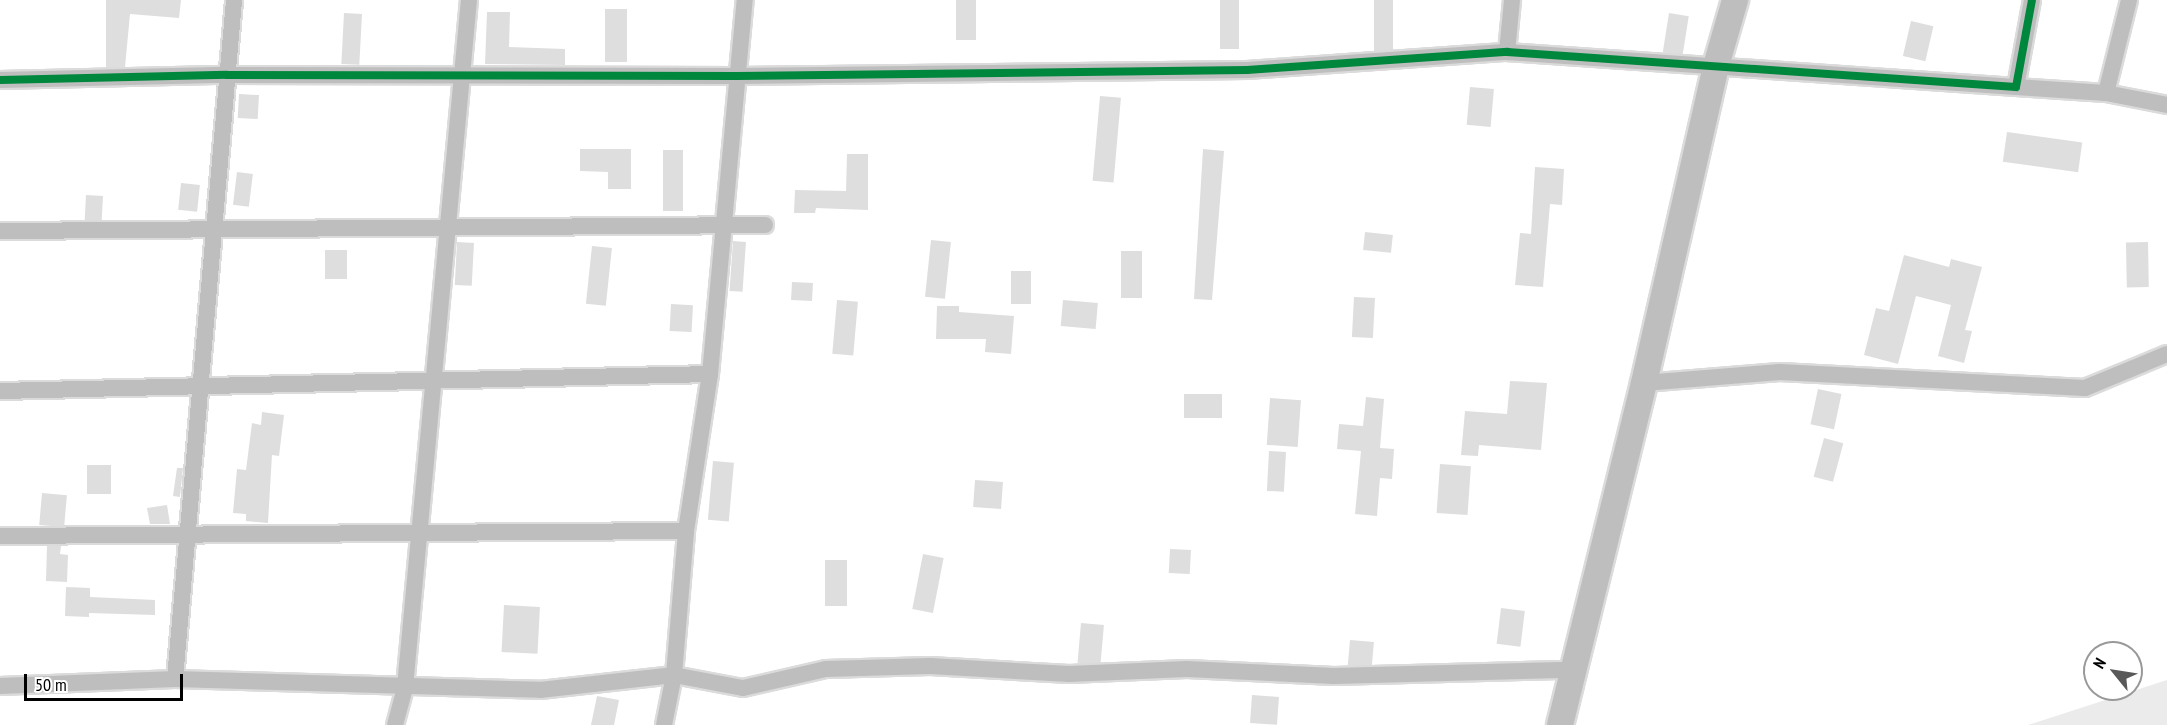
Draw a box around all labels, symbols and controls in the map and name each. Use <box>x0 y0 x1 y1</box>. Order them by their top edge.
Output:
north arrow <box>2083 641 2143 701</box>
text: N <box>2088 654 2110 672</box>
scale bar <box>27 662 186 700</box>
text: 50 m <box>35 673 67 696</box>

